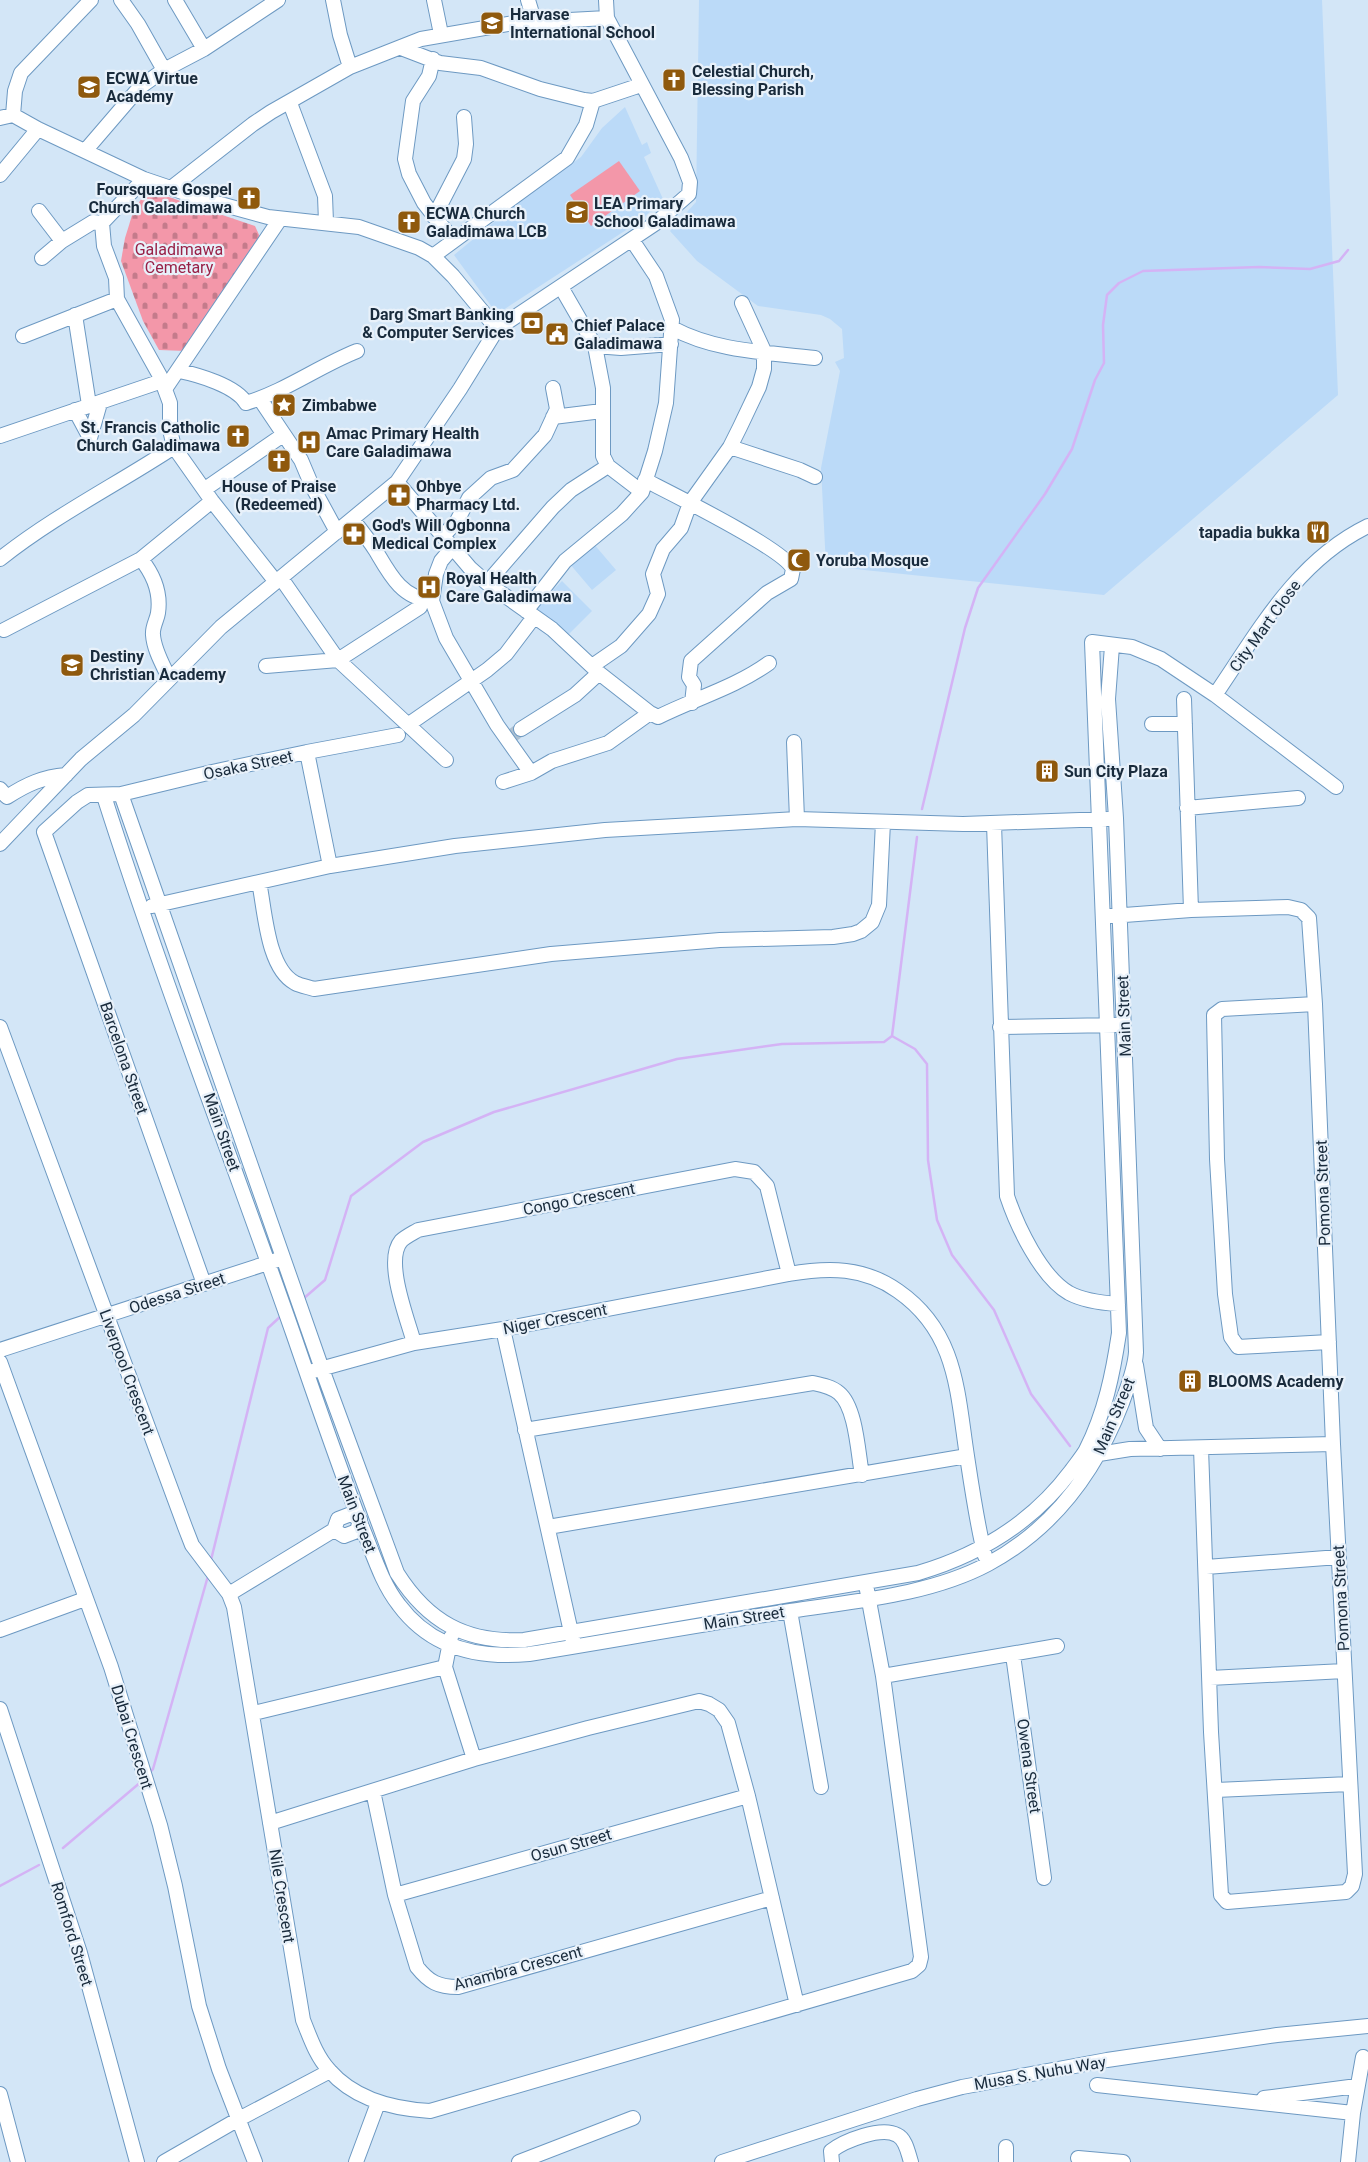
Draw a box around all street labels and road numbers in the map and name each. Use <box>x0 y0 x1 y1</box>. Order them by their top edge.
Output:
street label: City Mart Close <box>1225 576 1305 676</box>
street label: Osaka Street <box>202 746 294 784</box>
street label: Main Street <box>1113 975 1135 1057</box>
street label: Barcelona Street <box>96 999 152 1117</box>
street label: Main Street <box>200 1090 244 1174</box>
street label: Pomona Street <box>1312 1140 1334 1246</box>
street label: Congo Crescent <box>521 1179 637 1219</box>
street label: Odessa Street <box>127 1269 227 1317</box>
street label: Niger Crescent <box>501 1300 609 1338</box>
street label: Liverpool Crescent <box>95 1306 159 1438</box>
street label: Main Street <box>1089 1375 1139 1457</box>
street label: Main Street <box>334 1473 380 1555</box>
street label: Pomona Street <box>1329 1545 1353 1651</box>
street label: Main Street <box>702 1602 786 1634</box>
street label: Dubai Crescent <box>107 1682 157 1792</box>
street label: Owena Street <box>1013 1718 1045 1814</box>
street label: Osun Street <box>528 1824 614 1866</box>
street label: Nile Crescent <box>265 1848 299 1944</box>
street label: Romford Street <box>47 1879 97 1989</box>
street label: Anambra Crescent <box>452 1942 584 1994</box>
street label: Musa S. Nuhu Way <box>973 2052 1108 2094</box>

